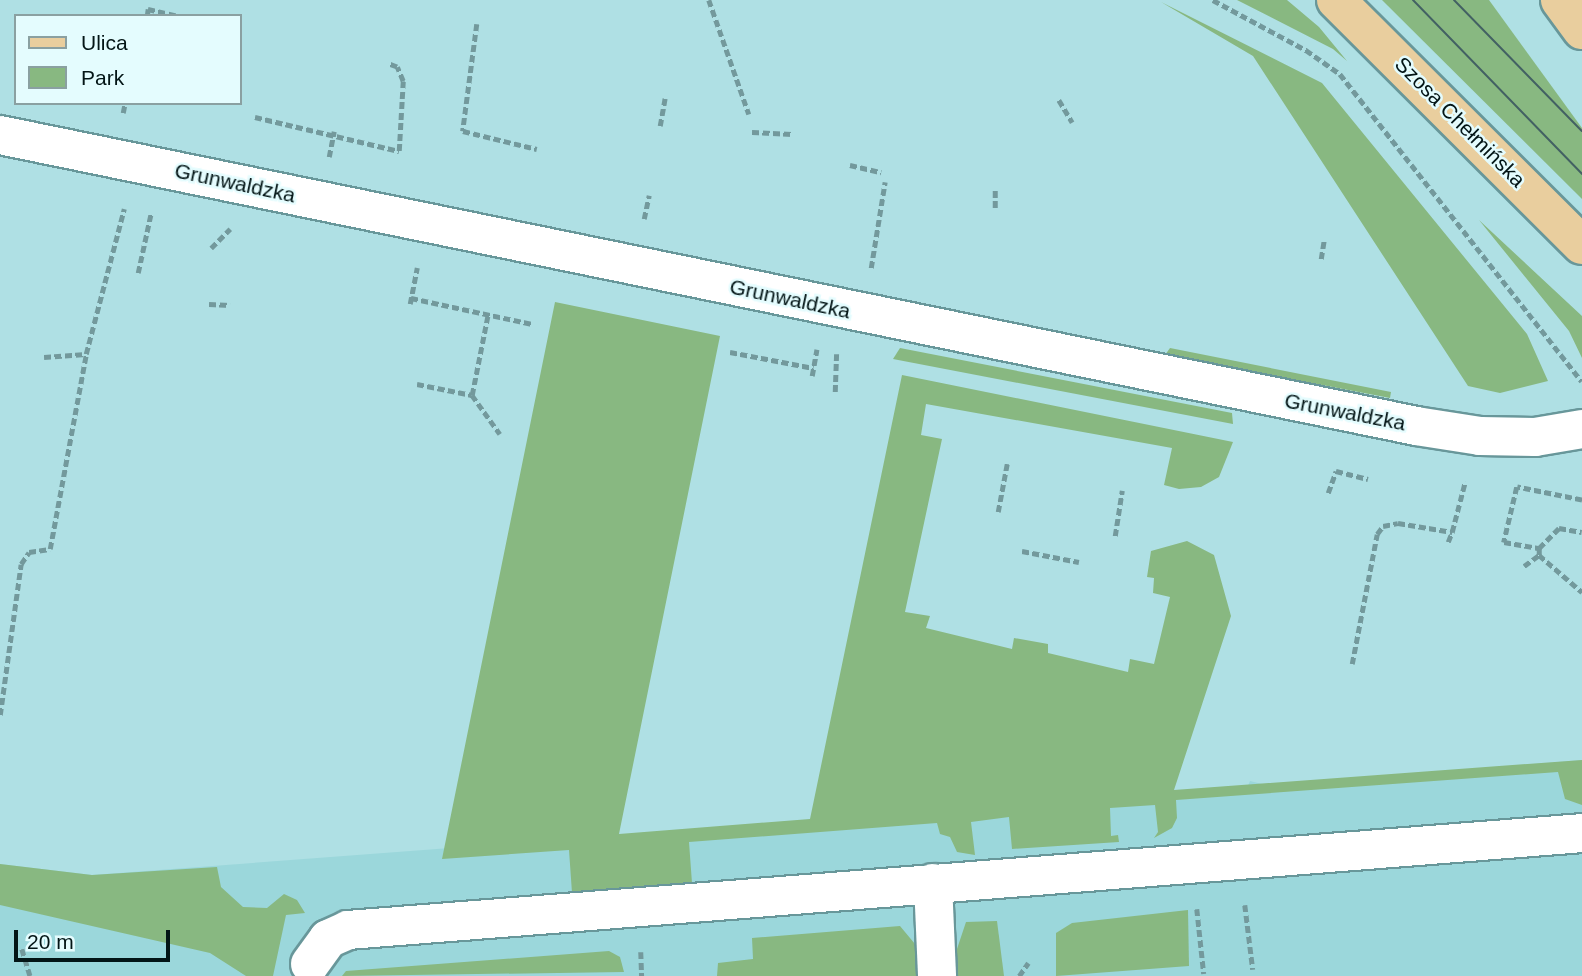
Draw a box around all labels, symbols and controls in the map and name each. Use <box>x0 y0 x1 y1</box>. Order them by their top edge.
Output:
legend <box>14 14 242 105</box>
text: Ulica <box>81 31 128 54</box>
street label: Szosa Chełmińska <box>1390 52 1530 192</box>
text: Park <box>81 66 124 89</box>
street label: Grunwaldzka <box>172 158 298 208</box>
street label: Grunwaldzka <box>727 274 853 324</box>
street label: Grunwaldzka <box>1282 388 1408 436</box>
scale bar <box>18 916 173 960</box>
text: 20 m <box>27 930 74 953</box>

